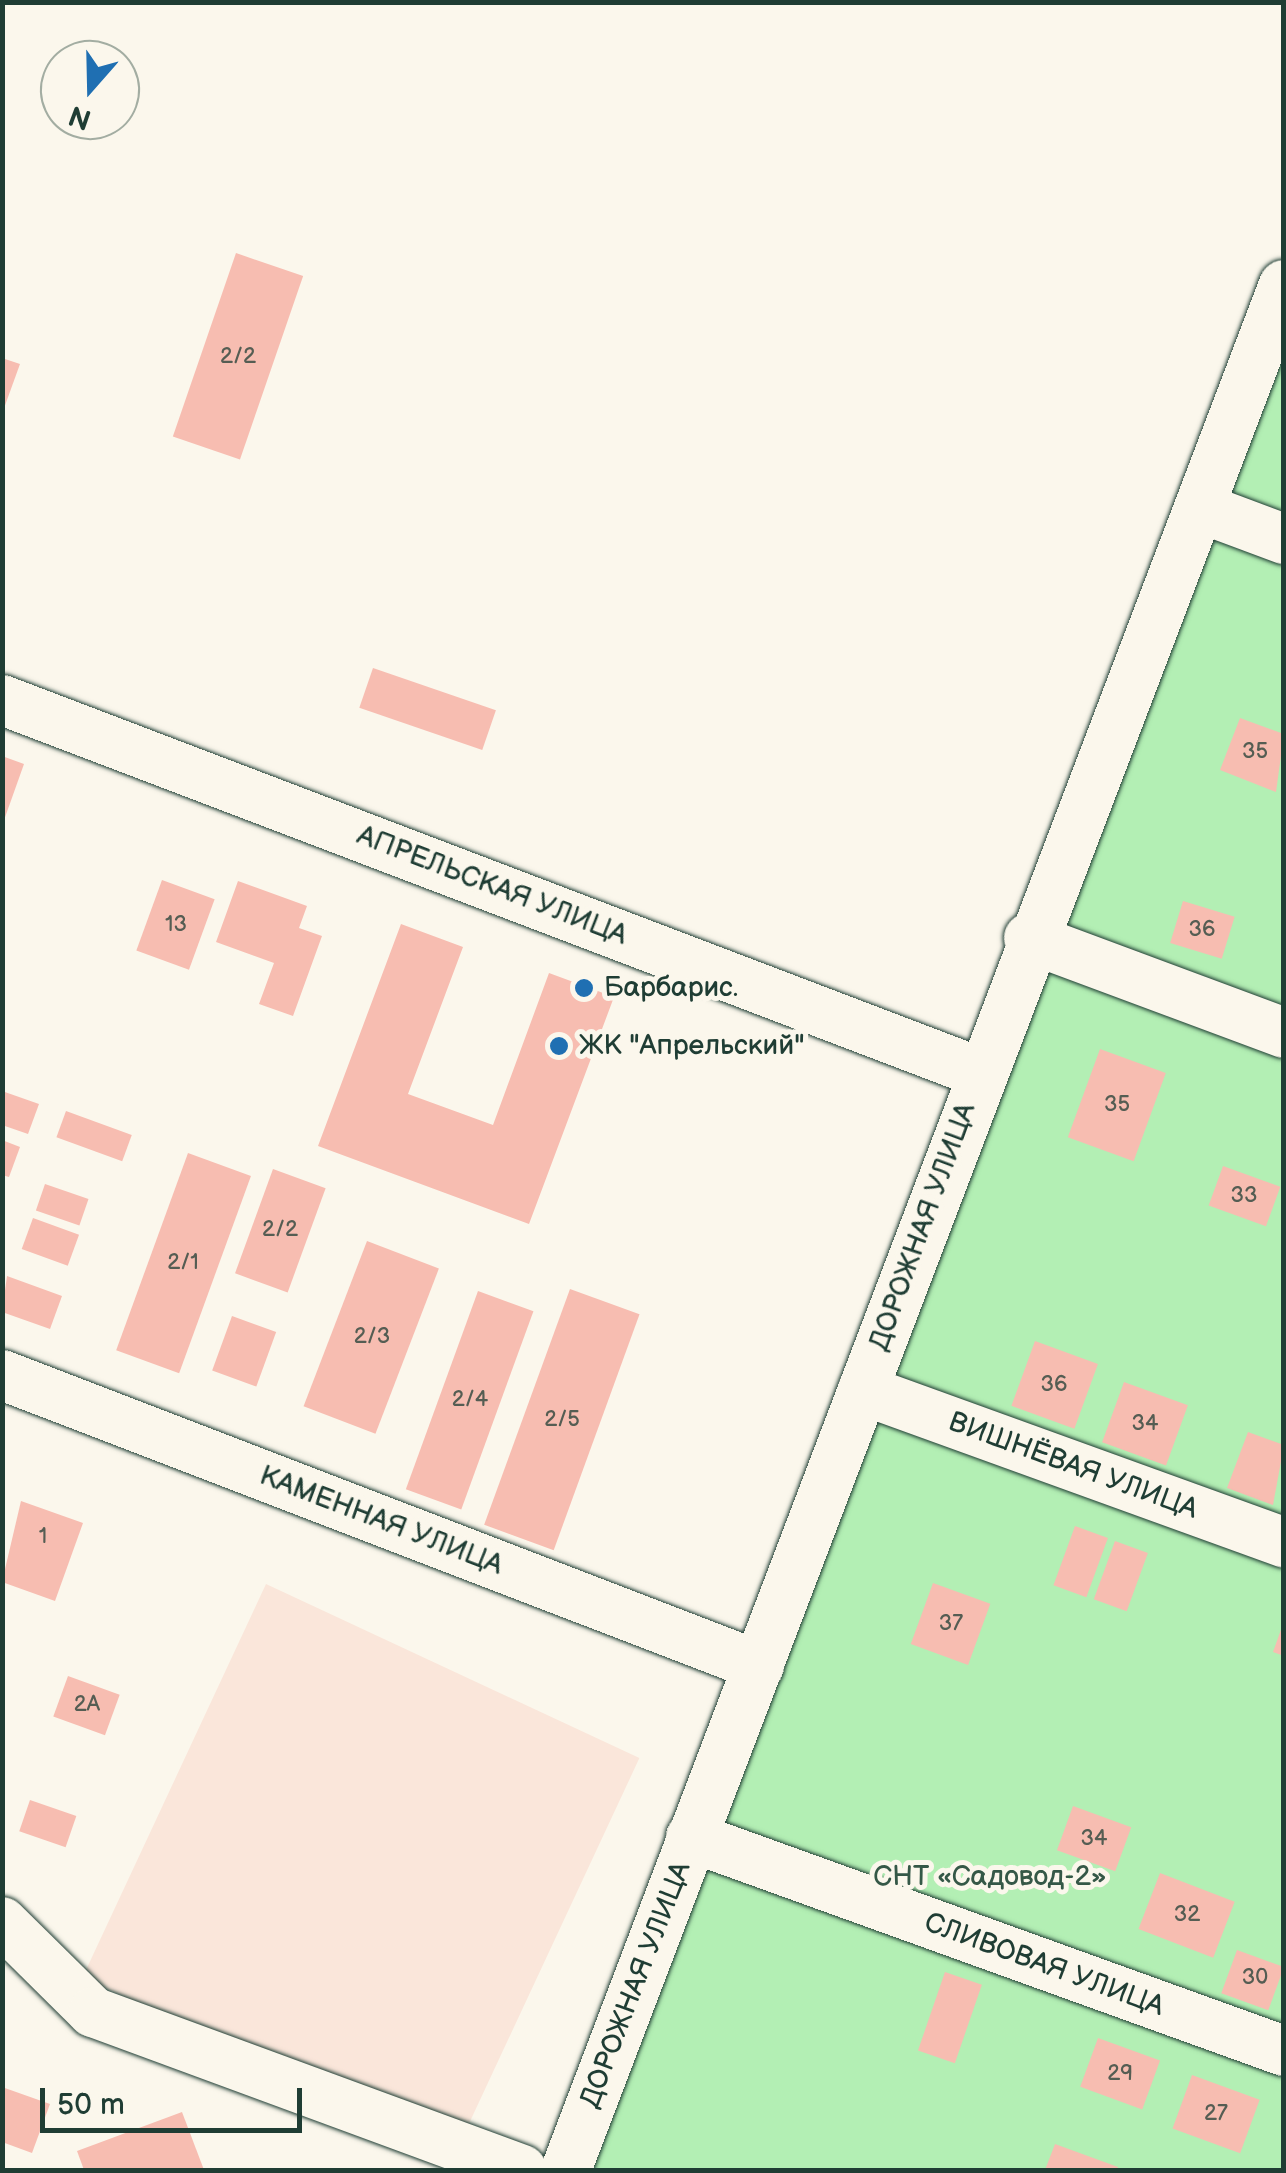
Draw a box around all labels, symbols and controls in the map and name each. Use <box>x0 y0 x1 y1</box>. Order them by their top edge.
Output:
north arrow <box>40 40 140 140</box>
text: N <box>65 98 96 136</box>
house number: 2/2 <box>220 344 256 370</box>
house number: 35 <box>1242 739 1268 765</box>
street label: АПРЕЛЬСКАЯ УЛИЦА <box>352 819 632 953</box>
house number: 13 <box>165 912 187 938</box>
house number: 36 <box>1189 917 1215 943</box>
place label: Барбарис. <box>604 971 738 1005</box>
marker: Барбарис. <box>573 977 595 999</box>
place label: ЖК "Апрельский" <box>579 1029 805 1063</box>
marker: ЖК "Апрельский" <box>548 1035 570 1057</box>
house number: 35 <box>1104 1092 1130 1118</box>
street label: ДОРОЖНАЯ УЛИЦА <box>863 1099 983 1355</box>
house number: 33 <box>1230 1183 1258 1209</box>
house number: 2/2 <box>262 1217 298 1243</box>
house number: 2/1 <box>167 1250 199 1276</box>
house number: 2/3 <box>354 1324 390 1350</box>
house number: 36 <box>1041 1372 1067 1398</box>
house number: 2/4 <box>452 1387 488 1413</box>
street label: ВИШНЁВАЯ УЛИЦА <box>944 1405 1202 1527</box>
house number: 2/5 <box>544 1407 580 1433</box>
house number: 34 <box>1132 1411 1158 1437</box>
street label: КАМЕННАЯ УЛИЦА <box>255 1459 507 1583</box>
house number: 1 <box>39 1524 47 1550</box>
house number: 37 <box>939 1611 963 1637</box>
house number: 2А <box>74 1692 100 1718</box>
house number: 34 <box>1081 1826 1107 1852</box>
street label: ДОРОЖНАЯ УЛИЦА <box>574 1857 698 2113</box>
park label: СНТ «Садовод-2» <box>873 1860 1107 1894</box>
house number: 32 <box>1174 1902 1200 1928</box>
street label: СЛИВОВАЯ УЛИЦА <box>920 1906 1168 2024</box>
house number: 30 <box>1242 1965 1268 1991</box>
house number: 29 <box>1107 2061 1133 2087</box>
scale bar <box>45 2068 308 2130</box>
text: 50 m <box>57 2087 125 2123</box>
house number: 27 <box>1204 2101 1228 2127</box>

